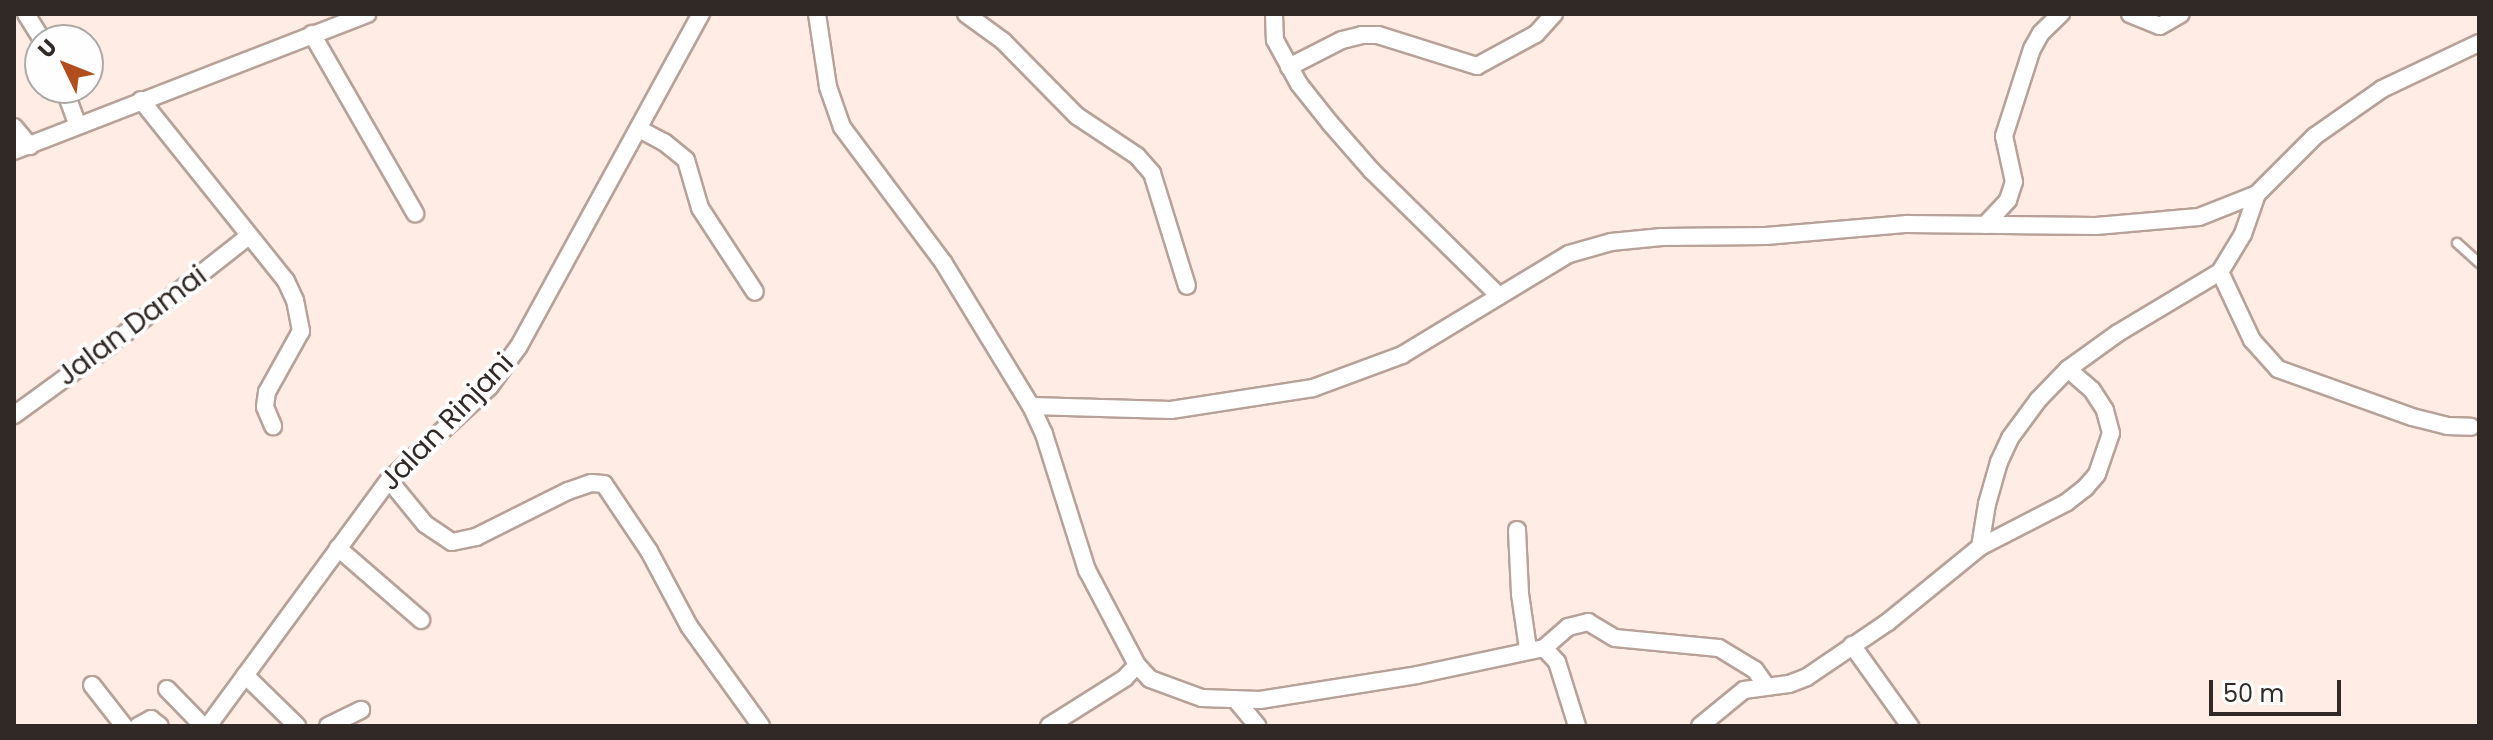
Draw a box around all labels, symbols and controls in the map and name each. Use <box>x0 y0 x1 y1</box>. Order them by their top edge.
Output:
north arrow <box>24 24 104 104</box>
text: U <box>31 32 64 65</box>
street label: Jalan Damai <box>51 259 213 393</box>
street label: Jalan Rinjani <box>373 346 521 498</box>
scale bar <box>2213 664 2345 714</box>
text: 50 m <box>2223 677 2284 710</box>

